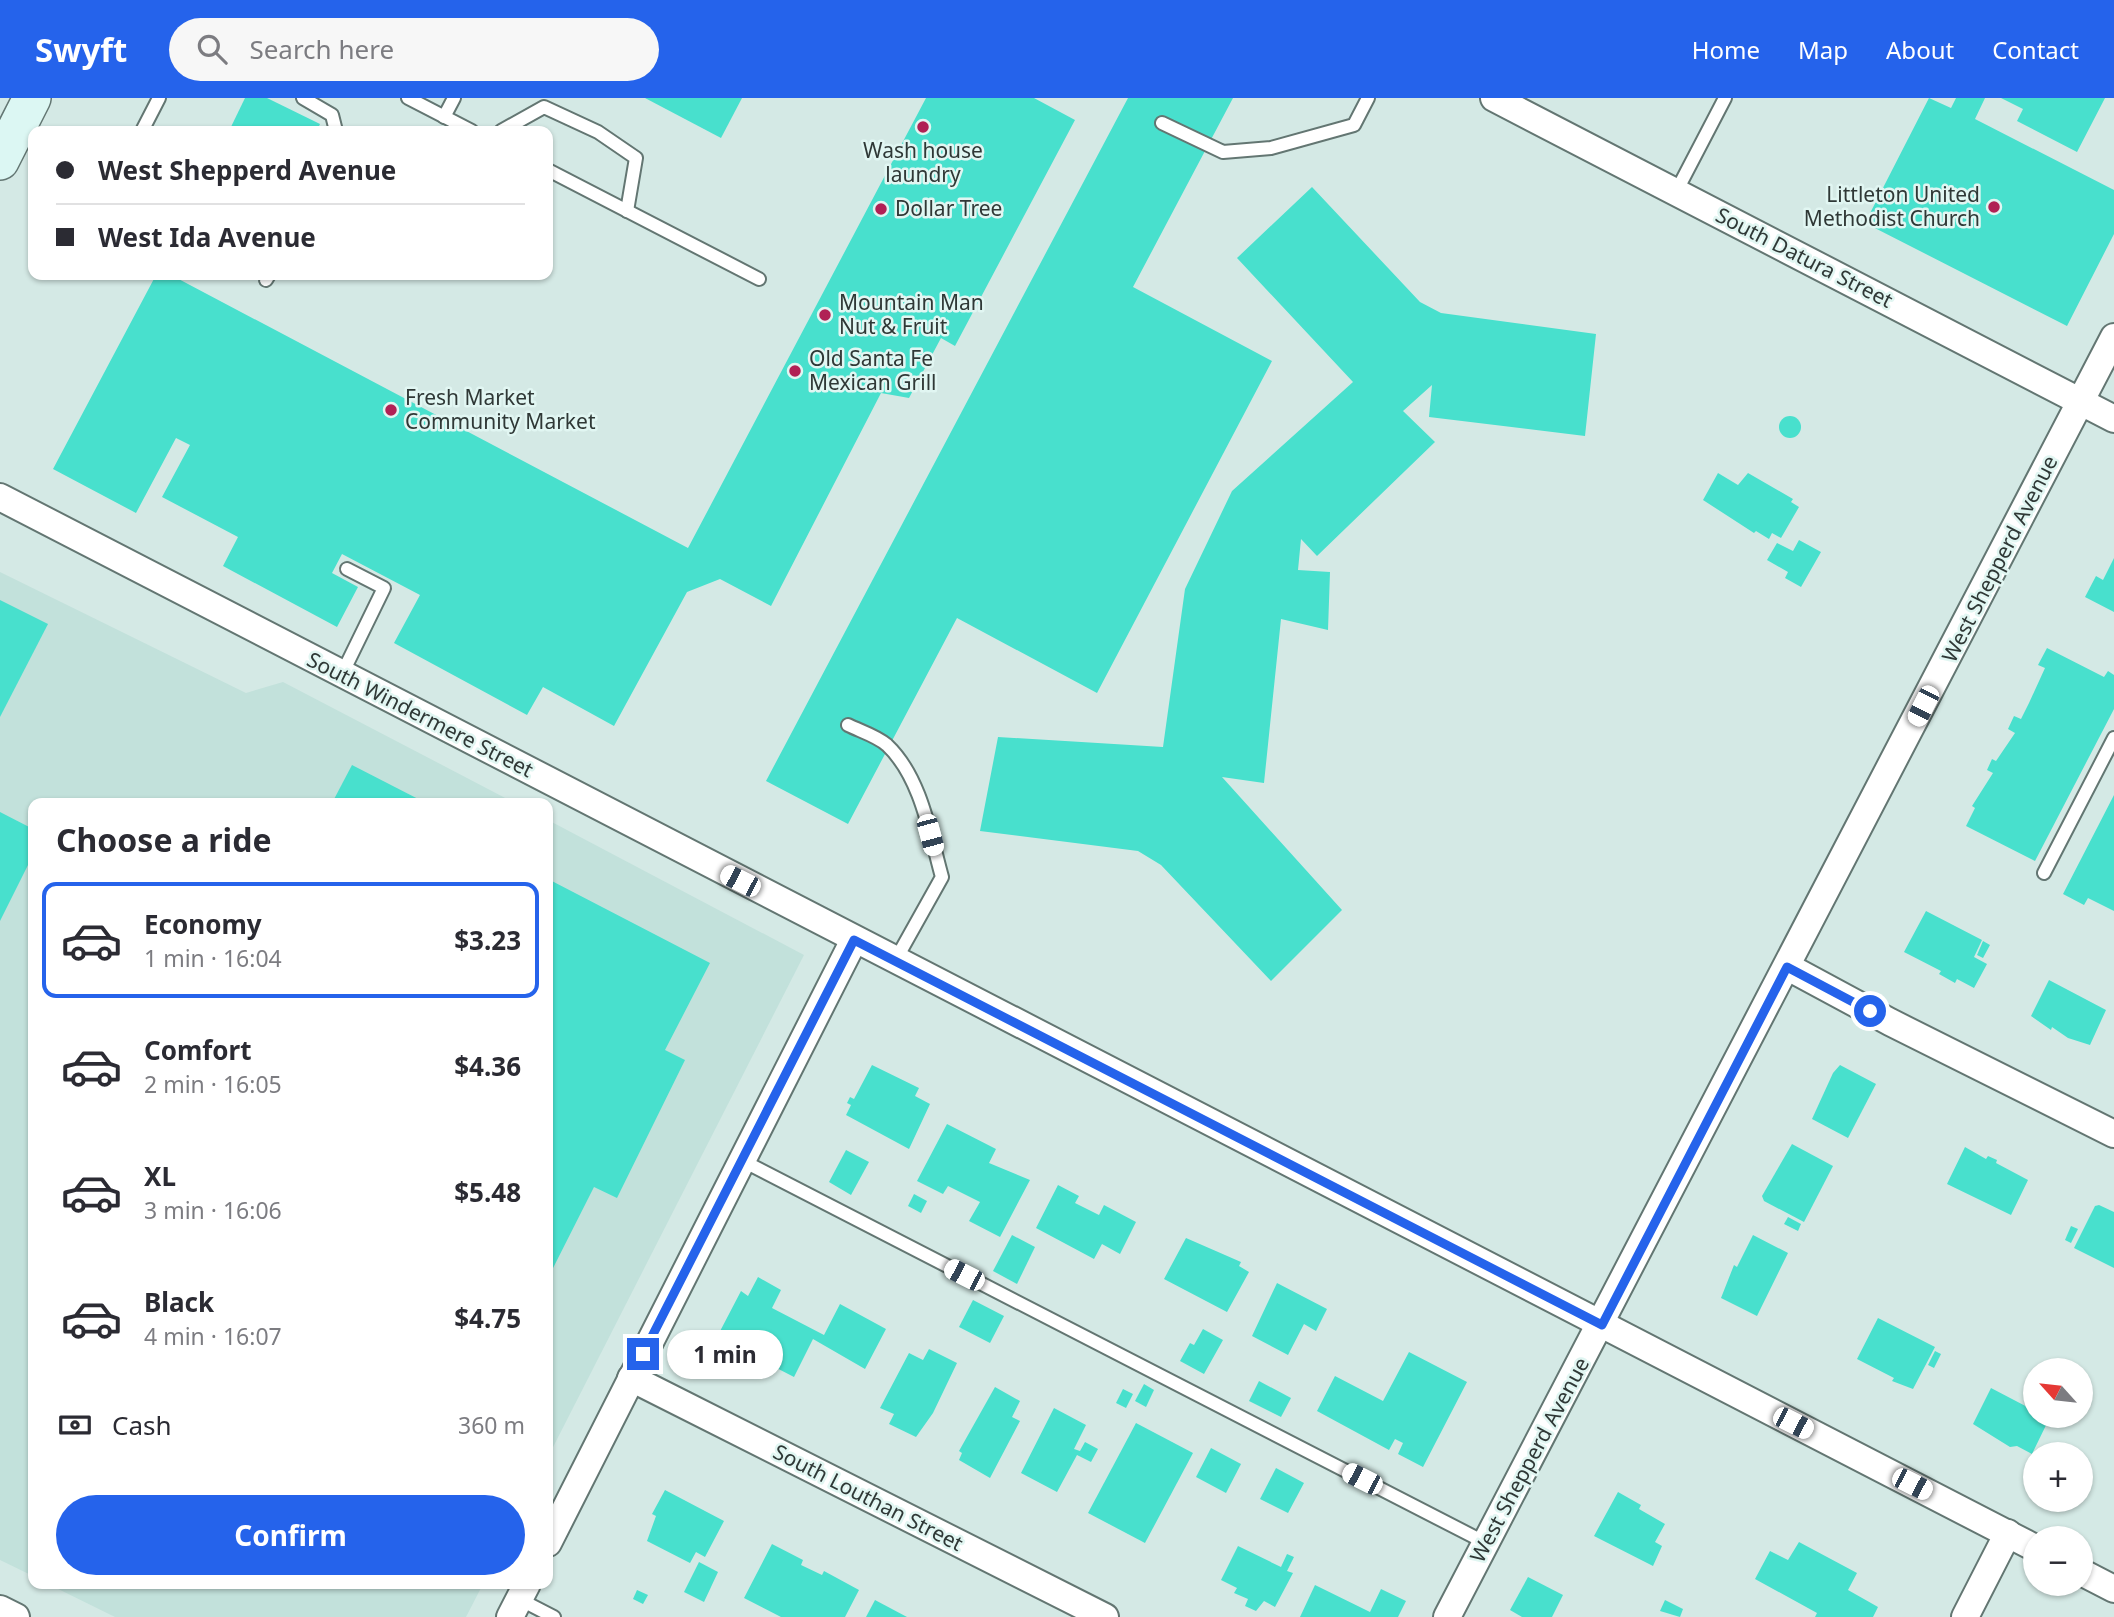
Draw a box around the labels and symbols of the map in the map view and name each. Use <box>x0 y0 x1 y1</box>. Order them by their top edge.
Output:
marker: Wash house laundry <box>915 119 931 135</box>
place label: Wash house laundry <box>863 136 983 188</box>
place label: Littleton United Methodist Church <box>1804 180 1980 232</box>
place label: Dollar Tree <box>895 194 1002 222</box>
marker: Littleton United Methodist Church <box>1986 199 2002 215</box>
street label: South Datura Street <box>1711 200 1898 314</box>
marker: Dollar Tree <box>873 201 889 217</box>
place label: Mountain Man Nut & Fruit <box>839 288 984 340</box>
marker: Mountain Man Nut & Fruit <box>817 307 833 323</box>
place label: Old Santa Fe Mexican Grill <box>809 344 937 396</box>
marker: Old Santa Fe Mexican Grill <box>787 363 803 379</box>
place label: Fresh Market Community Market <box>405 383 596 435</box>
marker: Fresh Market Community Market <box>383 402 399 418</box>
street label: West Shepperd Avenue <box>1935 450 2063 667</box>
street label: South Windermere Street <box>303 645 539 784</box>
car <box>1905 683 1942 729</box>
car <box>915 812 946 858</box>
car <box>717 862 764 900</box>
route start <box>1854 995 1886 1027</box>
car <box>941 1256 988 1294</box>
callout: 1 min <box>668 1330 783 1378</box>
route end <box>627 1338 659 1370</box>
street label: West Shepperd Avenue <box>1463 1352 1595 1567</box>
north arrow <box>2023 1358 2093 1428</box>
car <box>1770 1404 1817 1442</box>
street label: South Louthan Street <box>769 1437 968 1557</box>
car <box>1339 1460 1386 1498</box>
car <box>1889 1465 1936 1503</box>

